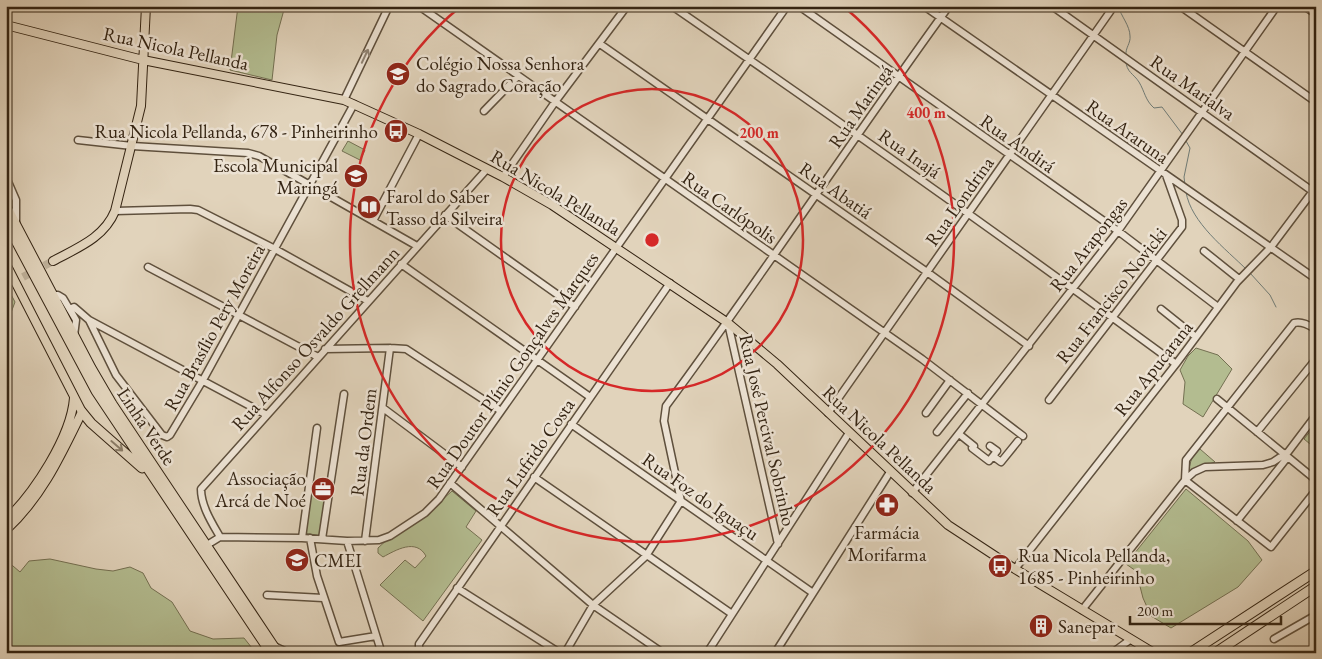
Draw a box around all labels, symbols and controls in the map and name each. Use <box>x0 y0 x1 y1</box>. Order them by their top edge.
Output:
street label: Rua Nicola Pellanda <box>101 21 251 76</box>
one-way arrow <box>361 49 370 64</box>
street label: Rua Marialva <box>1145 49 1240 126</box>
place label: Colégio Nossa Senhora do Sagrado Coração <box>416 51 585 98</box>
street label: Rua Maringá <box>823 59 898 153</box>
school or university icon: Colégio Nossa Senhora do Sagrado Coração <box>385 61 411 87</box>
street label: Rua Araruna <box>1081 94 1175 169</box>
text: 400 m <box>906 103 946 122</box>
street label: Rua Andirá <box>975 108 1061 179</box>
bus stop icon: Rua Nicola Pellanda, 678 - Pinheirinho <box>383 118 409 144</box>
place label: Rua Nicola Pellanda, 678 - Pinheirinho <box>94 119 378 144</box>
text: 200 m <box>739 123 779 142</box>
street label: Rua Inajá <box>874 123 946 184</box>
street label: Rua Nicola Pellanda <box>486 144 626 241</box>
street label: Rua Londrina <box>919 151 1000 251</box>
place label: Escola Municipal Maringá <box>213 153 338 200</box>
street label: Rua Abatiá <box>794 156 877 225</box>
school or university icon: Escola Municipal Maringá <box>343 163 369 189</box>
street label: Rua Carlópolis <box>677 165 782 249</box>
place label: Farol do Saber Tasso da Silveira <box>386 184 503 231</box>
street label: Rua Arapongas <box>1044 192 1133 297</box>
library icon: Farol do Saber Tasso da Silveira <box>356 194 382 220</box>
street label: Rua Francisco Novicki <box>1050 222 1173 368</box>
centre of rings <box>643 231 661 249</box>
street label: Rua Brasílio Pery Moreira <box>158 239 271 415</box>
street label: Rua Alfonso Osvaldo Grellmann <box>226 241 405 436</box>
street label: Rua Doutor Plínio Gonçalves Marques <box>421 247 604 494</box>
street label: Rua Apucarana <box>1108 315 1199 421</box>
street label: Rua José Percival Sobrinho <box>733 332 802 528</box>
street label: Rua Nicola Pellanda <box>817 380 943 499</box>
street label: Linha Verde <box>111 383 182 470</box>
street label: Rua da Ordem <box>344 386 383 497</box>
street label: Rua Lufrido Costa <box>480 393 581 521</box>
one-way arrow <box>111 440 124 451</box>
street label: Rua Foz do Iguaçu <box>637 447 764 546</box>
place label: Associação Arcá de Noé <box>214 466 306 513</box>
office icon: Associação Arcá de Noé <box>310 476 336 502</box>
pharmacy icon: Farmácia Morifarma <box>874 492 900 518</box>
place label: Farmácia Morifarma <box>847 520 927 567</box>
place label: Rua Nicola Pellanda, 1685 - Pinheirinho <box>1018 543 1170 590</box>
school or university icon: CMEI <box>284 547 310 573</box>
place label: CMEI <box>314 548 362 573</box>
bus stop icon: Rua Nicola Pellanda, 1685 - Pinheirinho <box>987 553 1013 579</box>
scale bar <box>1130 594 1281 626</box>
text: 200 m <box>1137 601 1174 620</box>
building icon: Sanepar <box>1028 613 1054 639</box>
place label: Sanepar <box>1058 614 1116 639</box>

